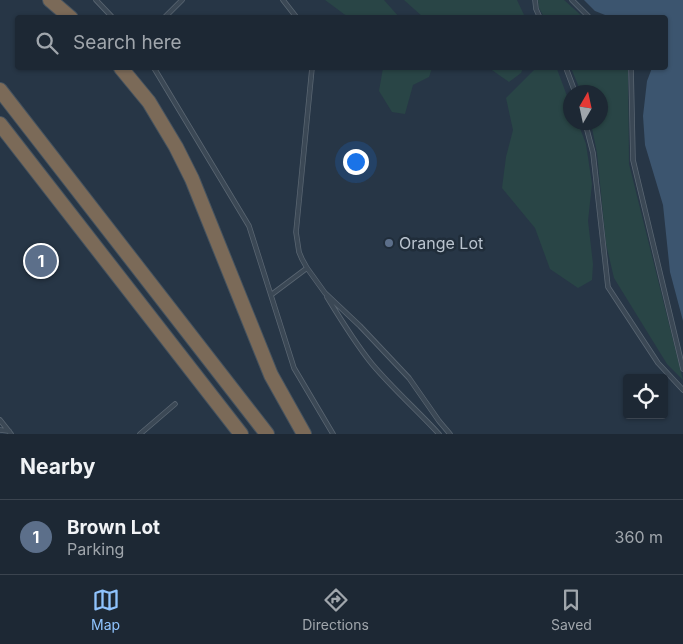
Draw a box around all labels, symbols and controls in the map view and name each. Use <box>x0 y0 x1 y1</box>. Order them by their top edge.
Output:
search box <box>15 15 668 70</box>
icon: search <box>33 29 61 57</box>
text: Search here <box>73 31 182 54</box>
north arrow <box>563 85 608 130</box>
your location <box>343 149 369 175</box>
place label: Orange Lot <box>399 233 483 253</box>
marker: Orange Lot <box>383 237 395 249</box>
pin: 1 <box>25 242 57 280</box>
map controls <box>623 374 668 419</box>
button: locate <box>623 374 668 419</box>
text: Nearby <box>20 454 95 479</box>
text: Brown Lot <box>67 516 160 539</box>
text: 1 <box>33 527 39 547</box>
text: 360 m <box>615 527 663 547</box>
text: Parking <box>67 539 124 559</box>
tab: Map <box>91 586 120 633</box>
tab: Directions <box>302 586 369 633</box>
tab: Saved <box>551 586 592 633</box>

